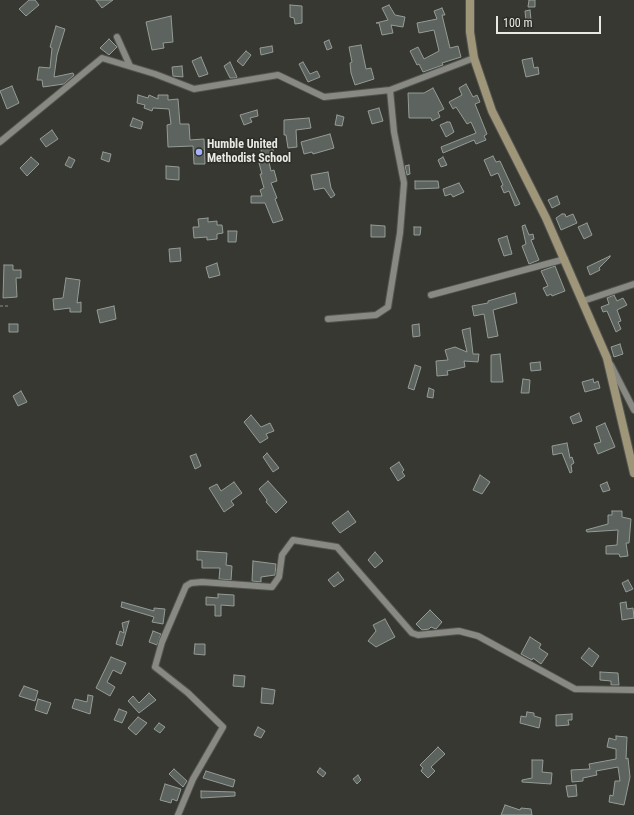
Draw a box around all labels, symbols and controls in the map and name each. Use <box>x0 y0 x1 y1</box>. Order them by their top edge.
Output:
scale bar <box>498 8 603 34</box>
text: 100 m <box>503 16 533 30</box>
place label: Humble United Methodist School <box>207 138 291 166</box>
marker: Humble United Methodist School <box>194 147 204 157</box>

